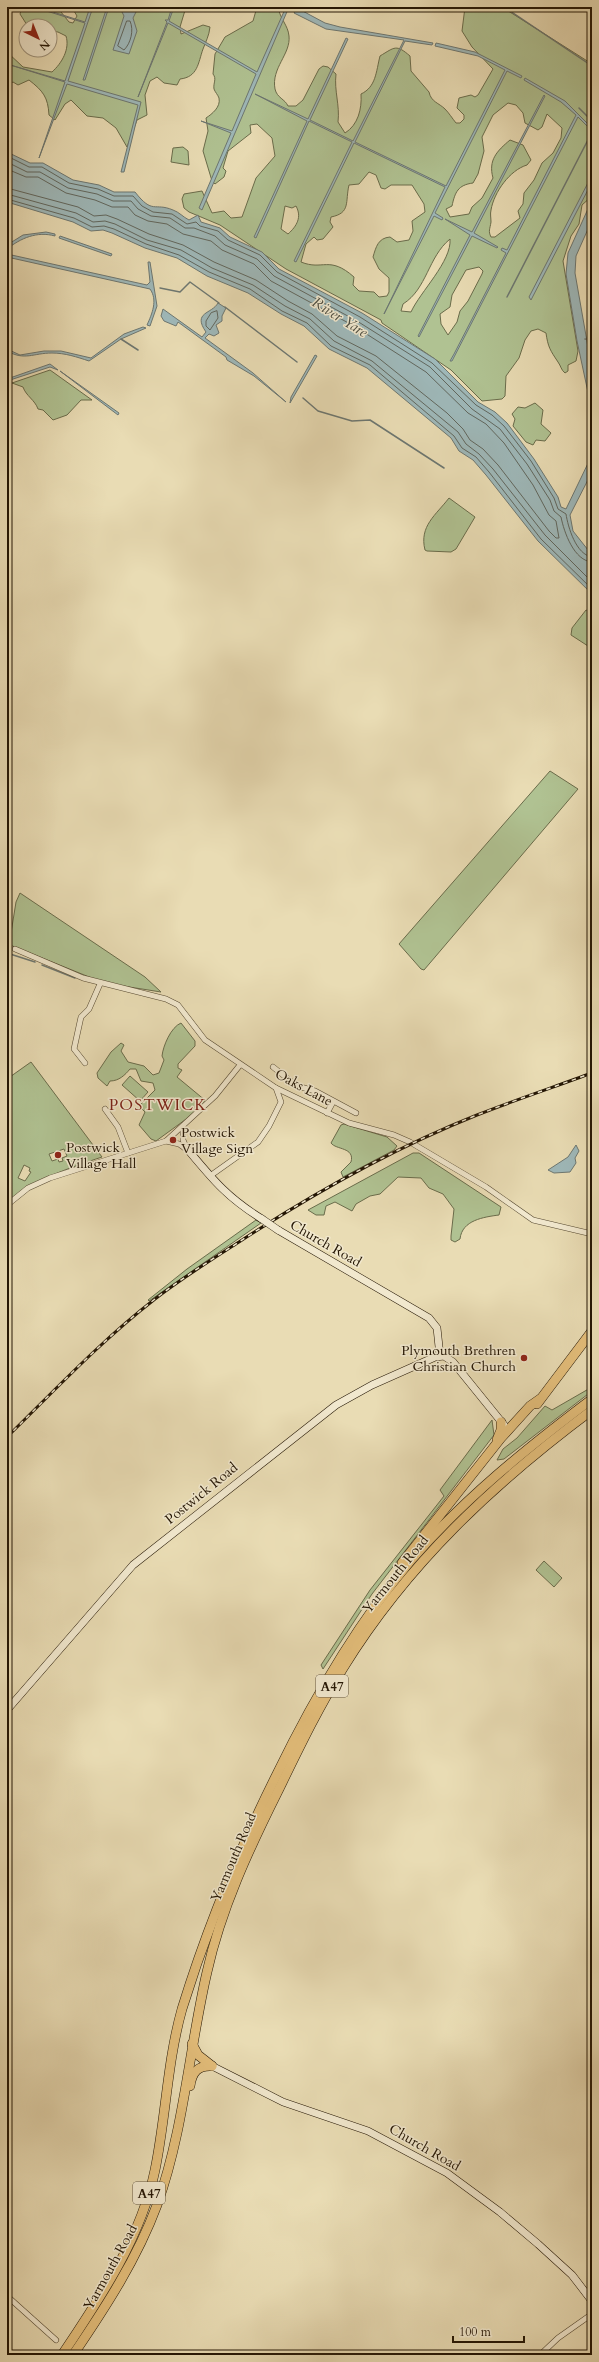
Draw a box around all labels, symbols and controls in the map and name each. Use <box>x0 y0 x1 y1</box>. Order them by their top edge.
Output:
north arrow <box>18 18 58 58</box>
text: N <box>36 36 53 54</box>
water label: River Yare <box>308 292 372 342</box>
street label: Oaks Lane <box>272 1064 336 1111</box>
district label: POSTWICK <box>109 1094 207 1116</box>
place label: Postwick Village Sign <box>181 1123 253 1158</box>
marker: Postwick Village Sign <box>168 1135 178 1145</box>
place label: Postwick Village Hall <box>66 1138 137 1173</box>
marker: Postwick Village Hall <box>53 1150 63 1160</box>
street label: Church Road <box>286 1215 366 1272</box>
place label: Plymouth Brethren Christian Church <box>401 1341 516 1376</box>
marker: Plymouth Brethren Christian Church <box>519 1353 529 1363</box>
street label: Postwick Road <box>161 1458 242 1529</box>
street label: Yarmouth Road <box>358 1531 433 1617</box>
road number: A47 <box>316 1675 348 1697</box>
street label: Yarmouth Road <box>206 1809 261 1905</box>
street label: Church Road <box>385 2119 465 2176</box>
road number: A47 <box>133 2182 165 2204</box>
street label: Yarmouth Road <box>79 2220 142 2314</box>
scale bar <box>453 2318 524 2344</box>
text: 100 m <box>459 2324 492 2340</box>

